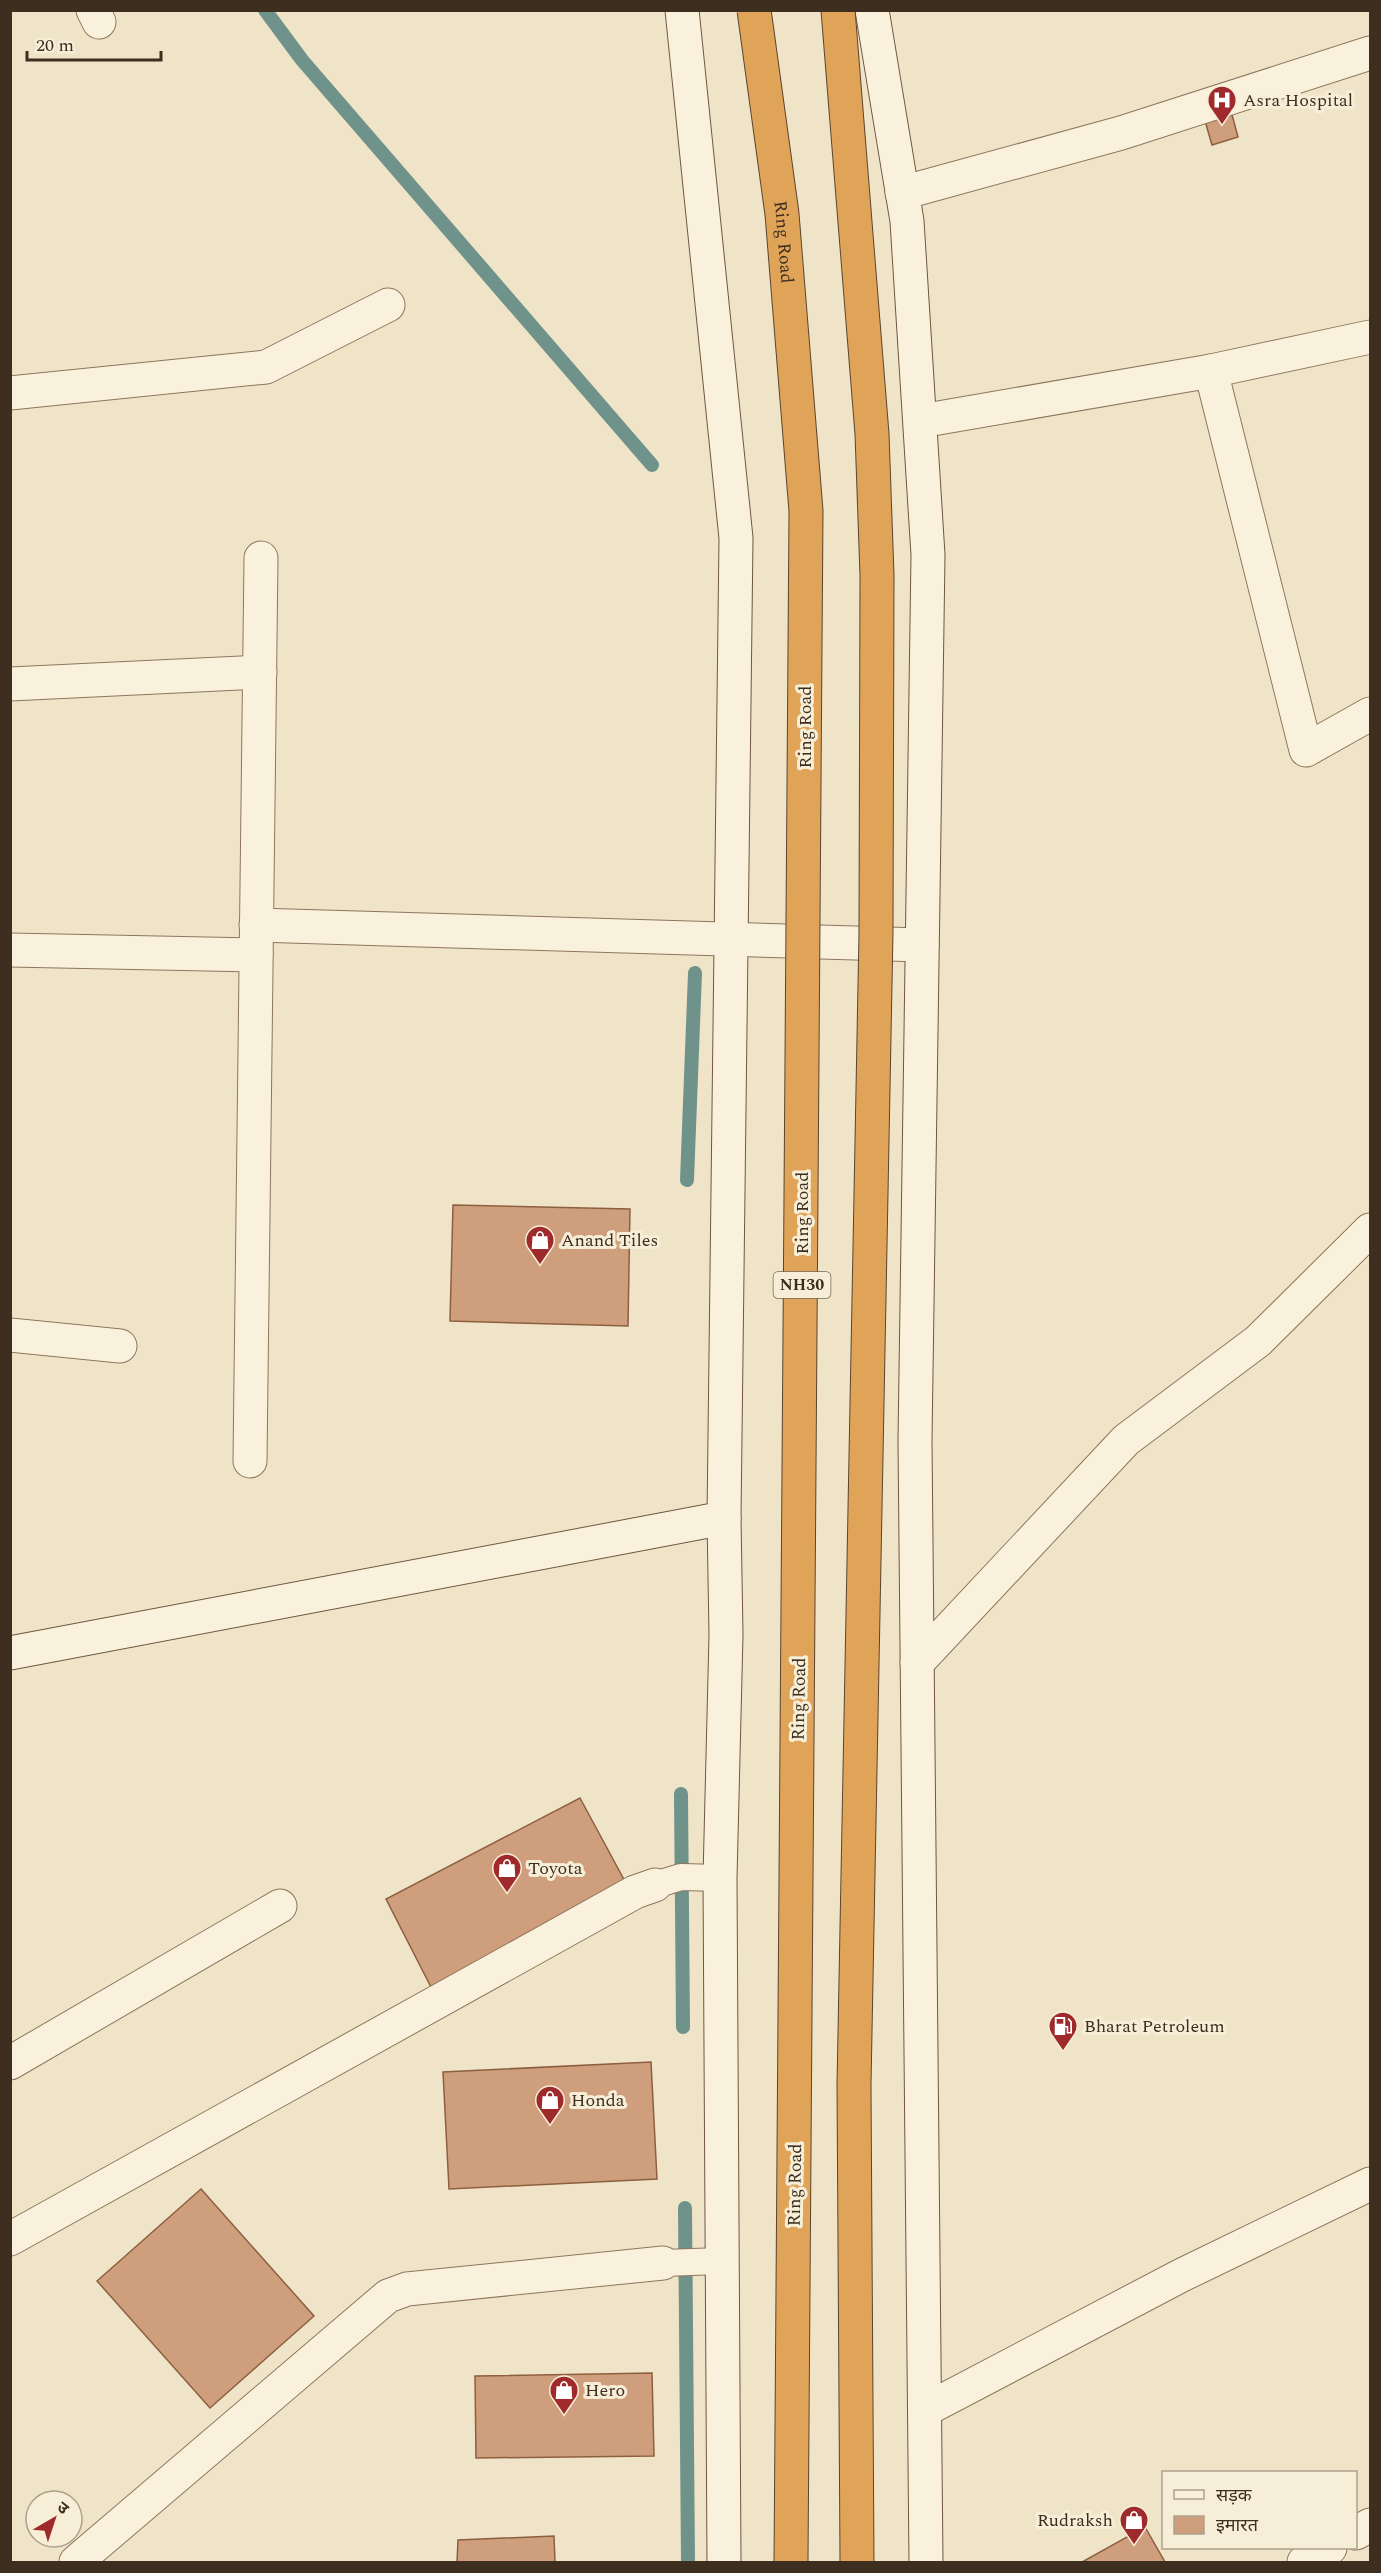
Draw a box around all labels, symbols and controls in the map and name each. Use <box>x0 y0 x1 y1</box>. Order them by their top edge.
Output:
scale bar <box>27 24 160 62</box>
text: 20 m <box>36 32 74 59</box>
hospital icon: Asra Hospital <box>1206 84 1238 126</box>
place label: Asra Hospital <box>1243 87 1353 114</box>
street label: Ring Road <box>767 199 801 284</box>
street label: Ring Road <box>792 686 819 768</box>
street label: Ring Road <box>789 1172 816 1254</box>
shop icon: Anand Tiles <box>524 1224 556 1266</box>
place label: Anand Tiles <box>561 1227 658 1254</box>
road number: NH30 <box>774 1272 830 1298</box>
street label: Ring Road <box>785 1657 813 1741</box>
shop icon: Toyota <box>491 1852 523 1894</box>
place label: Toyota <box>528 1855 583 1882</box>
fuel station icon: Bharat Petroleum <box>1047 2010 1079 2052</box>
place label: Bharat Petroleum <box>1084 2013 1225 2040</box>
shop icon: Honda <box>534 2084 566 2126</box>
place label: Honda <box>571 2087 625 2114</box>
street label: Ring Road <box>781 2143 809 2227</box>
shop icon: Hero <box>548 2374 580 2416</box>
place label: Hero <box>585 2377 625 2404</box>
legend <box>1162 2471 1357 2549</box>
text: सड़क <box>1216 2482 1253 2509</box>
north arrow <box>24 2489 84 2549</box>
text: उ <box>52 2496 74 2521</box>
shop icon: Rudraksh <box>1118 2504 1150 2546</box>
place label: Rudraksh <box>1037 2507 1113 2534</box>
text: इमारत <box>1216 2512 1259 2539</box>

